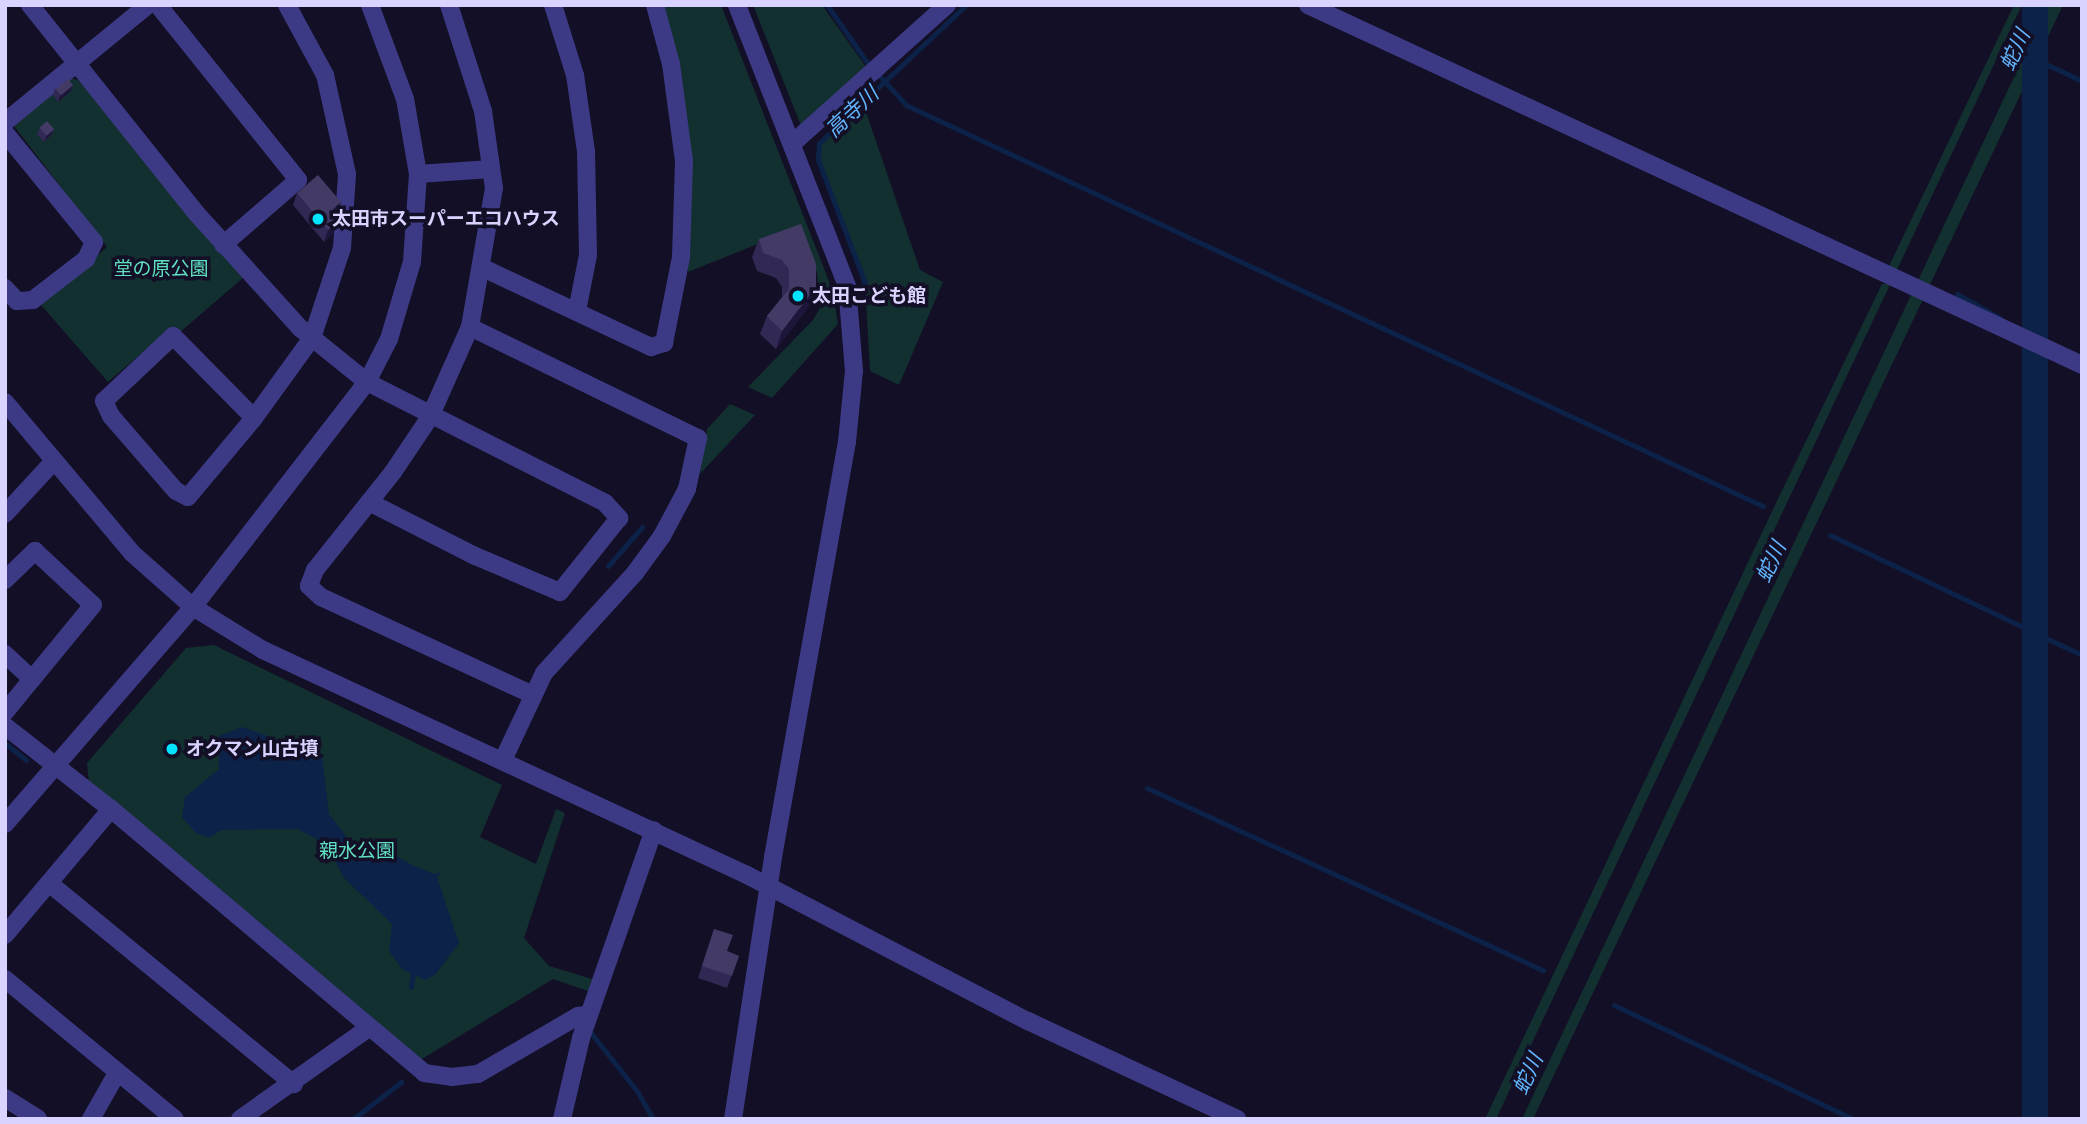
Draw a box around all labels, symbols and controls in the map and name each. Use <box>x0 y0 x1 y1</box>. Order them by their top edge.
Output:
water label: 蛇川 <box>1995 26 2035 74</box>
water label: 高寺川 <box>820 81 884 143</box>
place label: 太田市スーパーエコハウス <box>332 208 560 230</box>
marker: 太田市スーパーエコハウス <box>310 211 326 227</box>
park label: 堂の原公園 <box>114 258 208 280</box>
place label: 太田こども館 <box>812 285 926 307</box>
marker: 太田こども館 <box>790 288 806 304</box>
water label: 蛇川 <box>1751 538 1791 586</box>
place label: オクマン山古墳 <box>186 738 319 760</box>
marker: オクマン山古墳 <box>164 741 180 757</box>
park label: 親水公園 <box>319 840 395 862</box>
water label: 蛇川 <box>1508 1050 1548 1098</box>

